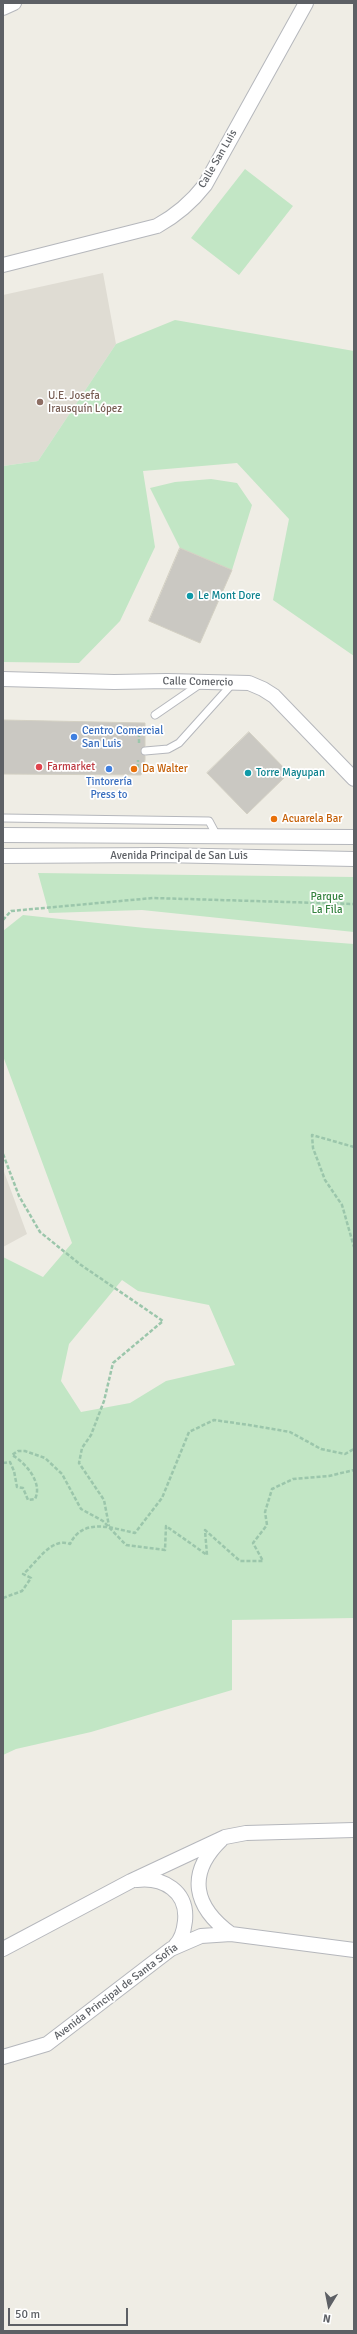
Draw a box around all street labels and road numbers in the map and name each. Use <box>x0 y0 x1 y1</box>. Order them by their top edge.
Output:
street label: Calle San Luis <box>196 127 240 191</box>
street label: Calle Comercio <box>163 675 233 689</box>
street label: Avenida Principal de San Luis <box>110 849 248 863</box>
street label: Avenida Principal de Santa Sofía <box>51 1941 181 2043</box>

